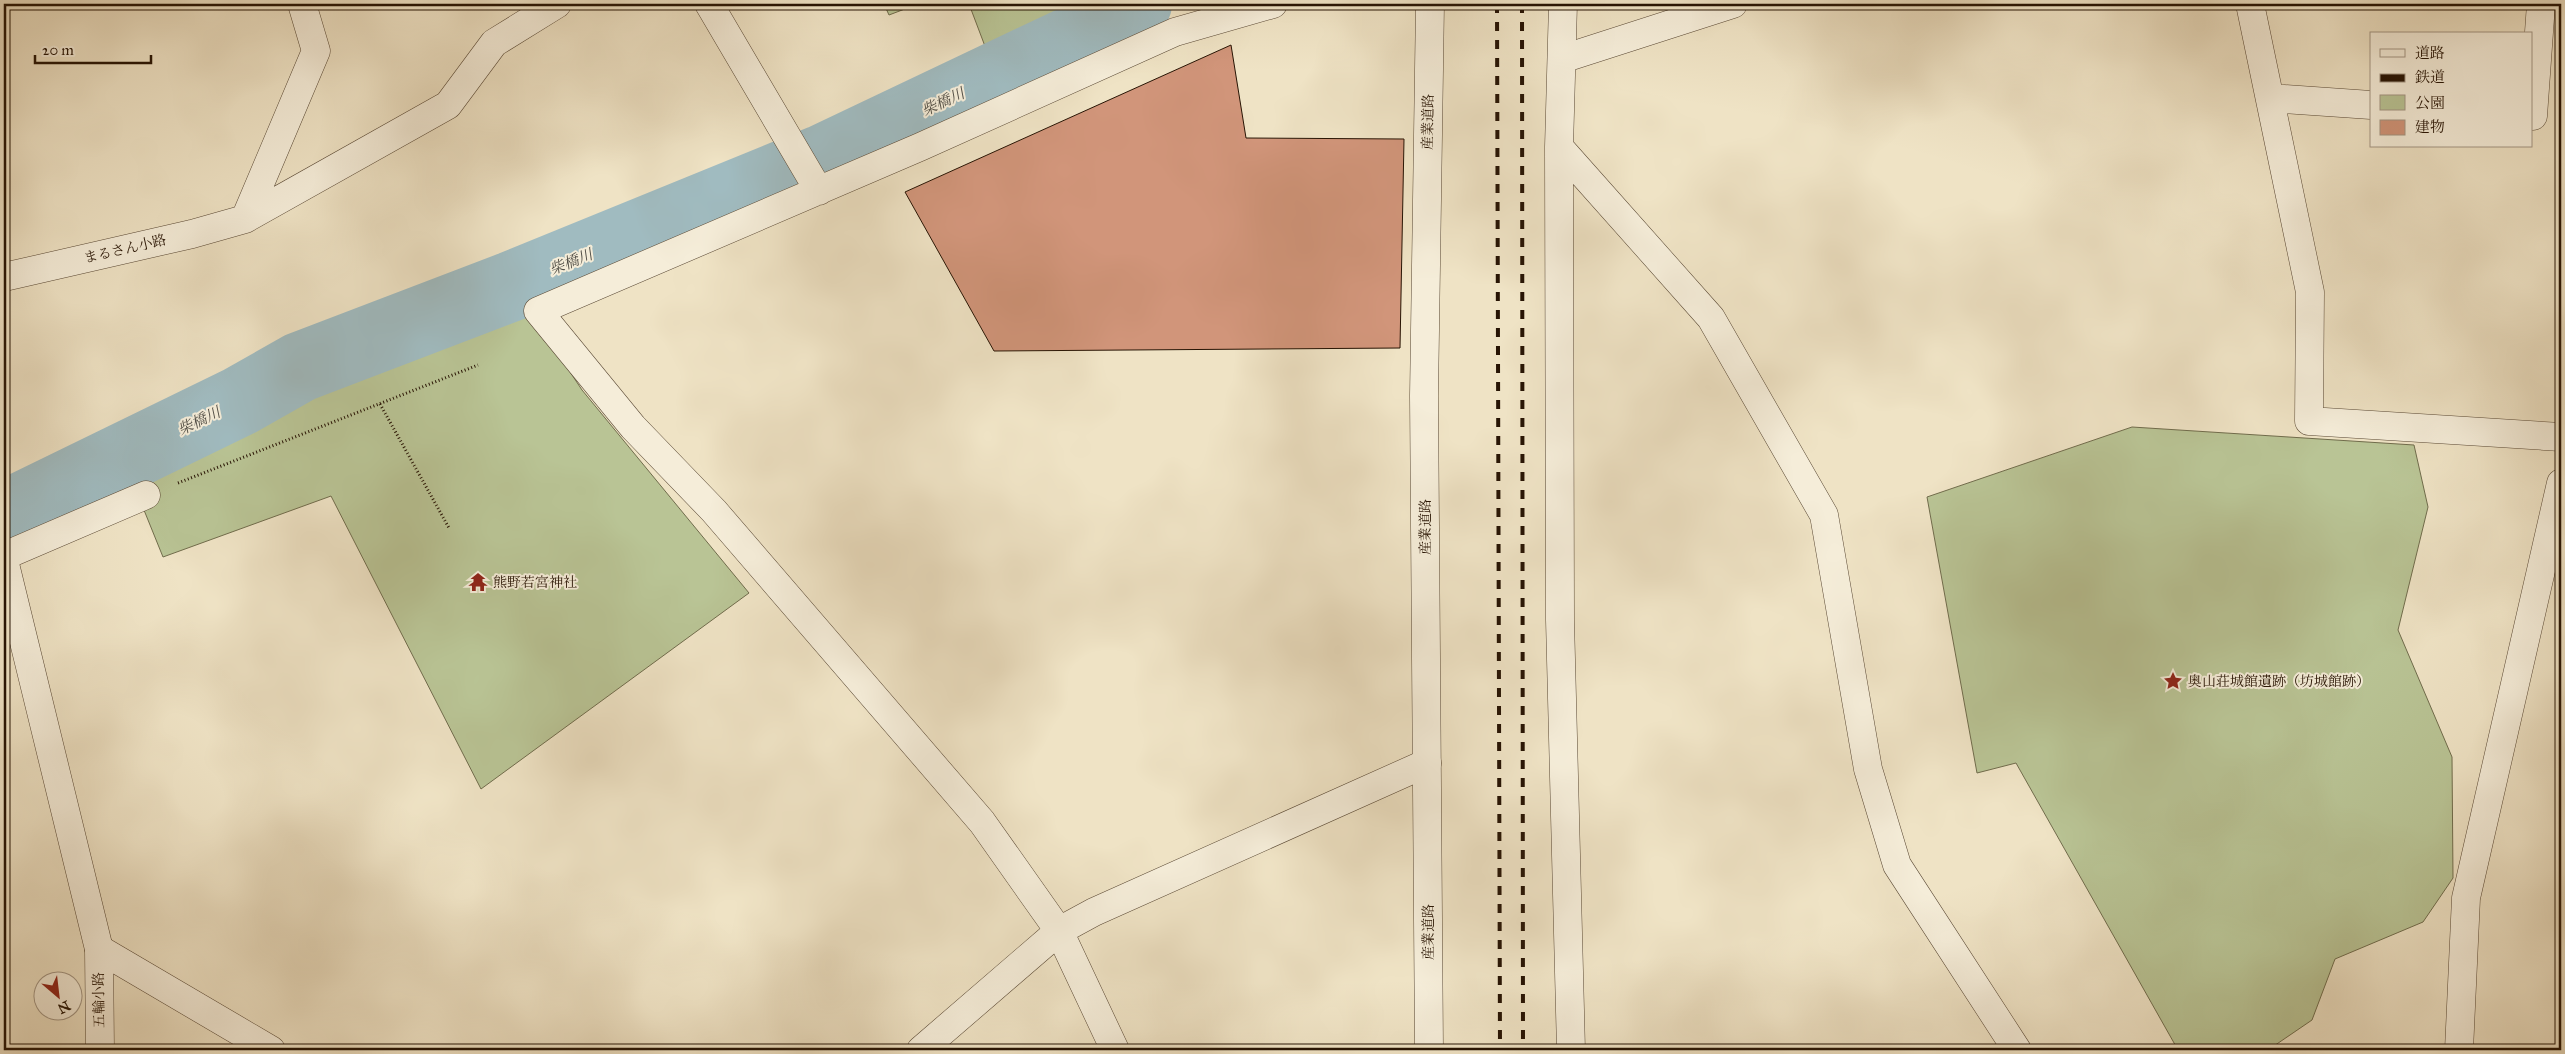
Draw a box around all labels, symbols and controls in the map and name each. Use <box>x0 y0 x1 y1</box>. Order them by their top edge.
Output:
scale bar <box>35 32 151 64</box>
legend <box>2370 32 2532 148</box>
text: 20 m <box>42 41 74 59</box>
text: 道路 <box>2415 44 2445 62</box>
text: 鉄道 <box>2415 68 2445 86</box>
water label: 柴橋川 <box>919 83 969 120</box>
street label: 産業道路 <box>1419 94 1437 150</box>
text: 公園 <box>2415 94 2445 112</box>
text: 建物 <box>2415 118 2445 136</box>
street label: まるさん小路 <box>82 231 168 267</box>
water label: 柴橋川 <box>547 244 597 279</box>
water label: 柴橋川 <box>175 402 225 439</box>
street label: 産業道路 <box>1417 499 1434 555</box>
temple icon: 熊野若宮神社 <box>467 571 489 593</box>
place label: 熊野若宮神社 <box>493 574 577 591</box>
place icon: 奥山荘城館遺跡（坊城館跡） <box>2162 670 2184 692</box>
place label: 奥山荘城館遺跡（坊城館跡） <box>2188 673 2370 690</box>
street label: 産業道路 <box>1420 904 1437 960</box>
north arrow <box>32 972 82 1022</box>
street label: 五輪小路 <box>90 972 108 1028</box>
text: N <box>55 997 73 1017</box>

